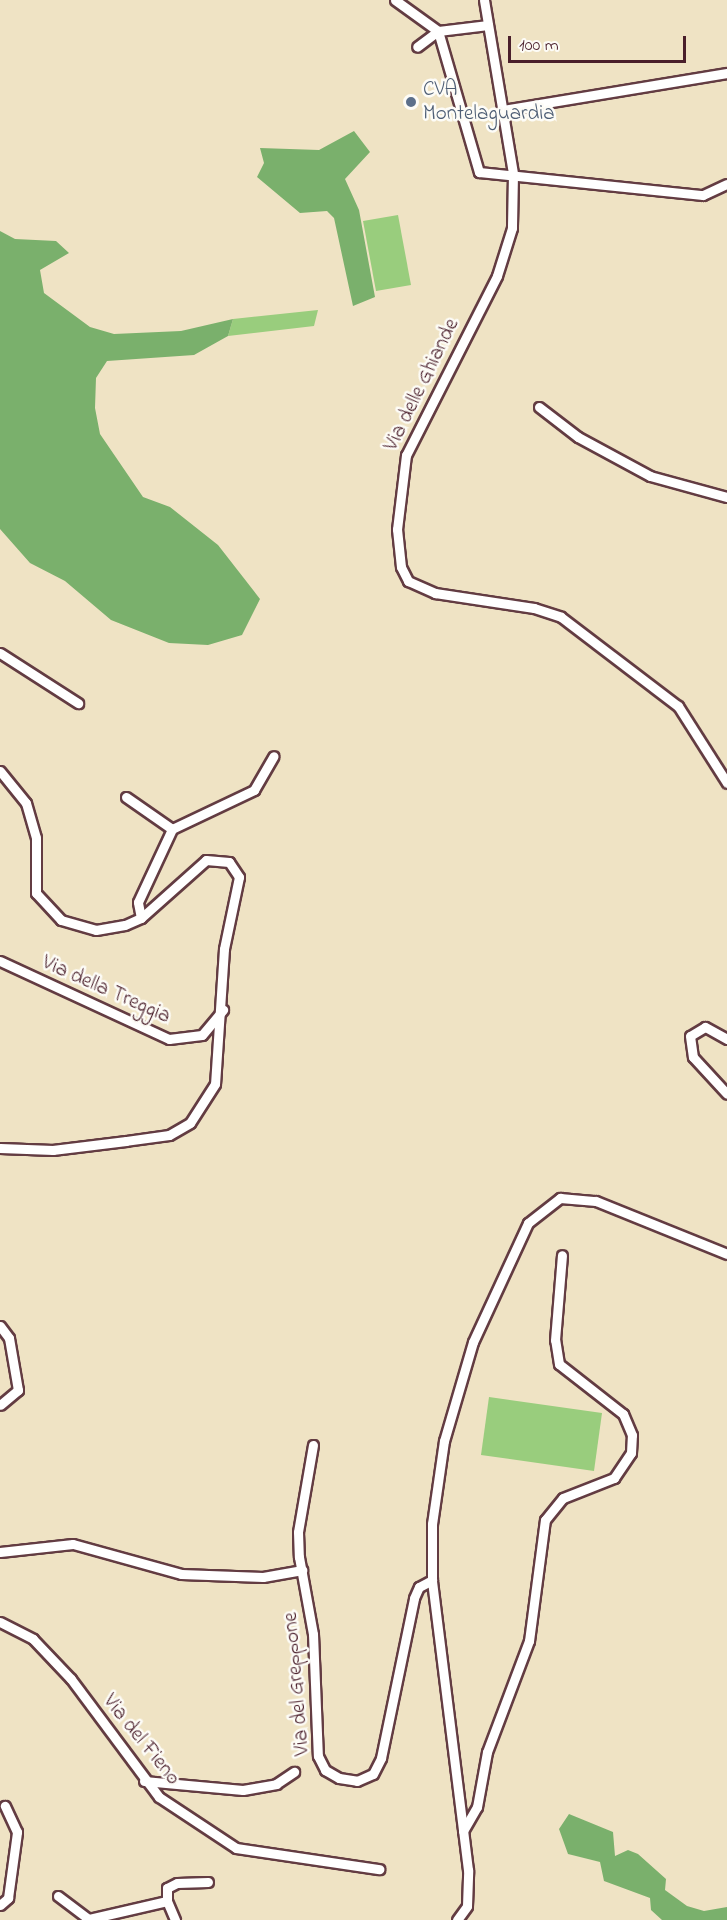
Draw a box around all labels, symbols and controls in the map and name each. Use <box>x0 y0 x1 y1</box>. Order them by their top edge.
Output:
scale bar <box>511 24 690 62</box>
text: 100 m <box>519 33 559 59</box>
place label: CVA Montelaguardia <box>423 77 555 127</box>
marker: CVA Montelaguardia <box>404 95 418 109</box>
street label: Via delle Ghiande <box>379 315 465 455</box>
street label: Via della Treggia <box>38 950 174 1030</box>
street label: Via del Greppone <box>278 1611 316 1757</box>
street label: Via del Fieno <box>97 1690 185 1790</box>

